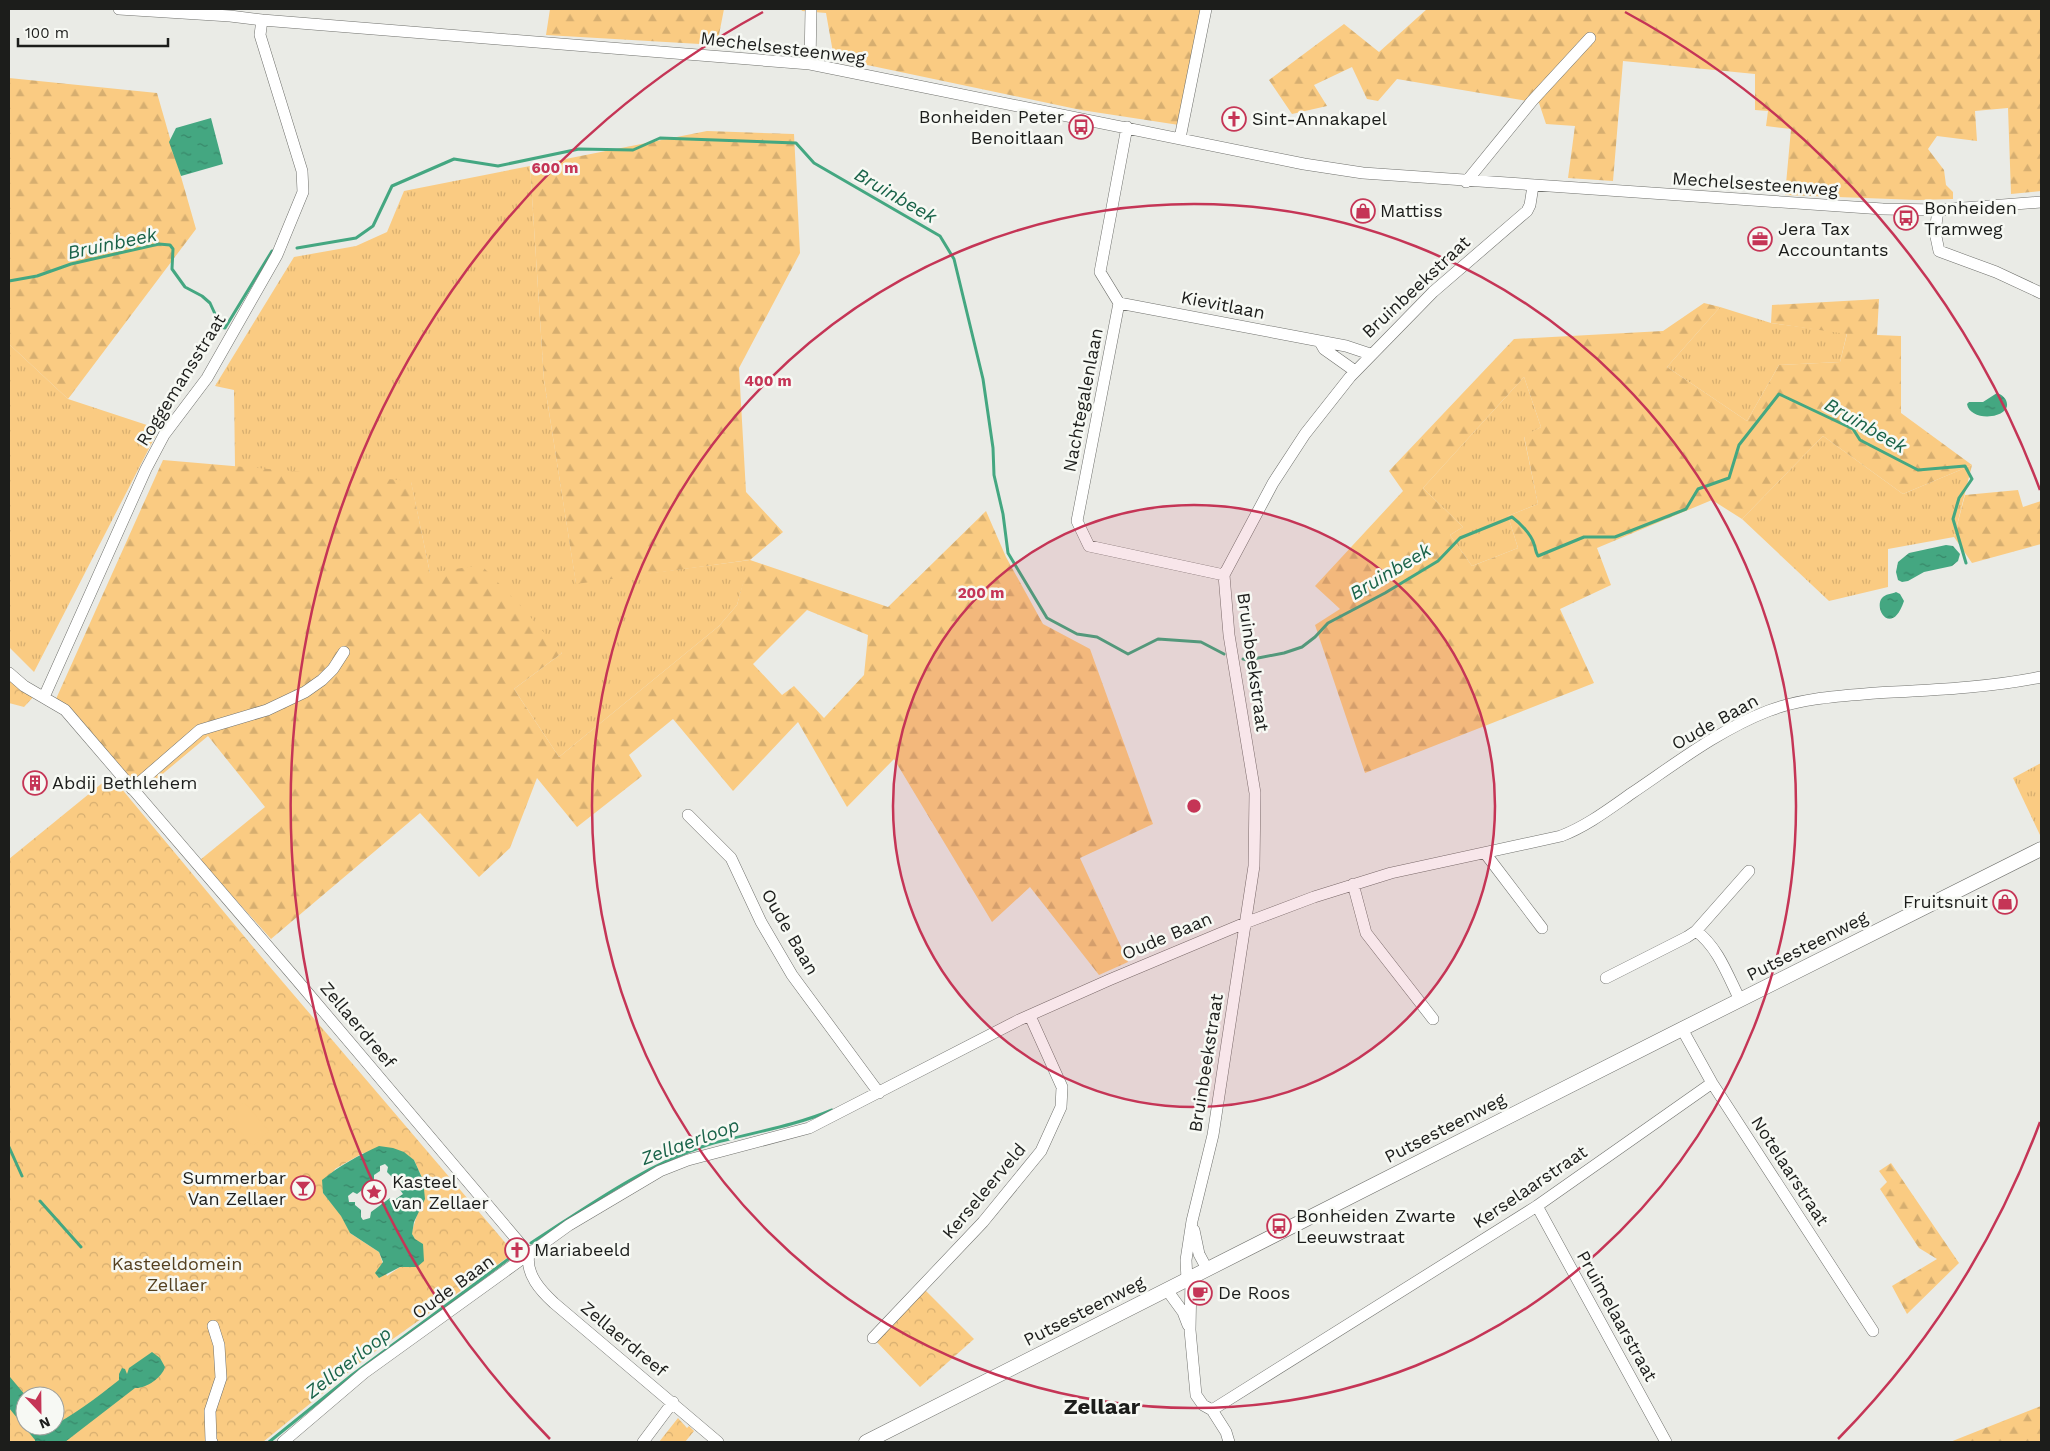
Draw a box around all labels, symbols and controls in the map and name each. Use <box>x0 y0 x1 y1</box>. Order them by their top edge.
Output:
scale bar <box>18 15 168 47</box>
text: 100 m <box>25 24 69 42</box>
street label: Mechelsesteenweg <box>699 27 867 68</box>
place label: Bonheiden Peter Benoitlaan <box>919 106 1064 148</box>
church icon: Sint-Annakapel <box>1221 106 1247 132</box>
place label: Sint-Annakapel <box>1252 108 1388 129</box>
bus stop icon: Bonheiden Peter Benoitlaan <box>1068 114 1094 140</box>
text: 600 m <box>532 159 578 177</box>
water label: Bruinbeek <box>851 163 941 228</box>
street label: Mechelsesteenweg <box>1671 167 1839 200</box>
place label: Bonheiden Tramweg <box>1924 197 2017 239</box>
shop icon: Mattiss <box>1350 198 1376 224</box>
place label: Mattiss <box>1380 200 1443 221</box>
bus stop icon: Bonheiden Tramweg <box>1893 205 1919 231</box>
place label: Jera Tax Accountants <box>1778 218 1889 260</box>
water label: Bruinbeek <box>65 223 160 264</box>
office icon: Jera Tax Accountants <box>1747 226 1773 252</box>
street label: Bruinbeekstraat <box>1357 231 1474 342</box>
street label: Kievitlaan <box>1179 286 1267 323</box>
street label: Roggemansstraat <box>131 309 230 450</box>
street label: Nachtegalenlaan <box>1058 326 1107 474</box>
text: 400 m <box>744 372 792 390</box>
water label: Bruinbeek <box>1821 393 1911 458</box>
water label: Bruinbeek <box>1345 538 1436 605</box>
text: 200 m <box>958 584 1004 602</box>
street label: Bruinbeekstraat <box>1233 591 1274 733</box>
street label: Oude Baan <box>1668 689 1762 754</box>
building icon: Abdij Bethlehem <box>22 770 48 796</box>
place label: Abdij Bethlehem <box>52 772 197 793</box>
centre of rings <box>1185 797 1203 815</box>
street label: Oude Baan <box>757 885 823 978</box>
shop icon: Fruitsnuit <box>1992 889 2018 915</box>
place label: Fruitsnuit <box>1903 891 1988 912</box>
street label: Putsesteenweg <box>1743 906 1871 985</box>
street label: Oude Baan <box>1119 907 1215 964</box>
street label: Zellaerdreef <box>316 977 401 1072</box>
street label: Bruinbeekstraat <box>1184 992 1227 1134</box>
street label: Putsesteenweg <box>1381 1088 1509 1167</box>
street label: Notelaarstraat <box>1747 1112 1834 1230</box>
water label: Zellaerloop <box>637 1113 742 1170</box>
street label: Kerseleerveld <box>938 1139 1030 1243</box>
street label: Kerselaarstraat <box>1469 1140 1591 1232</box>
place label: Summerbar Van Zellaer <box>183 1167 286 1209</box>
place label: Kasteel van Zellaer <box>392 1171 489 1213</box>
bar icon: Summerbar Van Zellaer <box>290 1175 316 1201</box>
place icon: Kasteel van Zellaer <box>361 1179 387 1205</box>
place label: Bonheiden Zwarte Leeuwstraat <box>1296 1205 1456 1247</box>
bus stop icon: Bonheiden Zwarte Leeuwstraat <box>1266 1213 1292 1239</box>
church icon: Mariabeeld <box>504 1237 530 1263</box>
place label: Mariabeeld <box>534 1239 631 1260</box>
street label: Pruimelaarstraat <box>1573 1247 1662 1385</box>
street label: Oude Baan <box>408 1250 498 1323</box>
park label: Kasteeldomein Zellaer <box>112 1253 242 1295</box>
street label: Putsesteenweg <box>1020 1271 1148 1350</box>
cafe icon: De Roos <box>1187 1280 1213 1306</box>
place label: De Roos <box>1218 1282 1290 1303</box>
street label: Zellaerdreef <box>577 1296 672 1381</box>
water label: Zellaerloop <box>300 1322 396 1404</box>
north arrow <box>15 1386 65 1436</box>
district label: Zellaar <box>1064 1394 1141 1419</box>
text: N <box>37 1414 53 1432</box>

